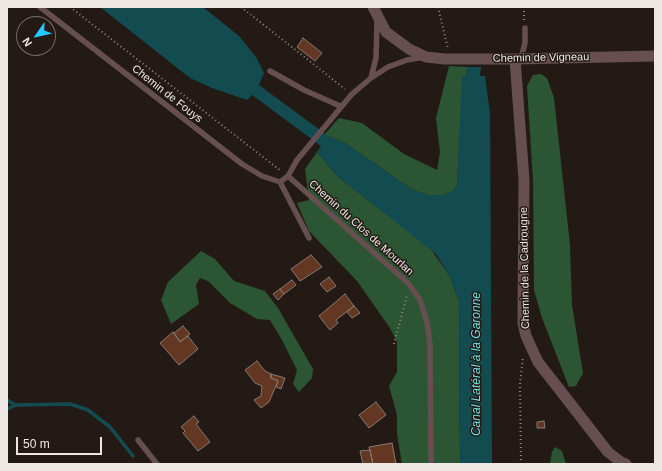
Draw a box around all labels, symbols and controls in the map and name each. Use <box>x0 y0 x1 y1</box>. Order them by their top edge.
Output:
north arrow <box>16 16 56 56</box>
text: N <box>20 36 34 49</box>
street label: Chemin de Vigneau <box>493 51 589 65</box>
street label: Chemin de Fouys <box>129 62 205 126</box>
street label: Chemin du Clos de Mourlan <box>306 177 416 279</box>
street label: Chemin de la Cadrougne <box>517 207 533 329</box>
water label: Canal Latéral à la Garonne <box>470 292 484 436</box>
scale bar <box>18 429 104 455</box>
text: 50 m <box>23 437 50 451</box>

